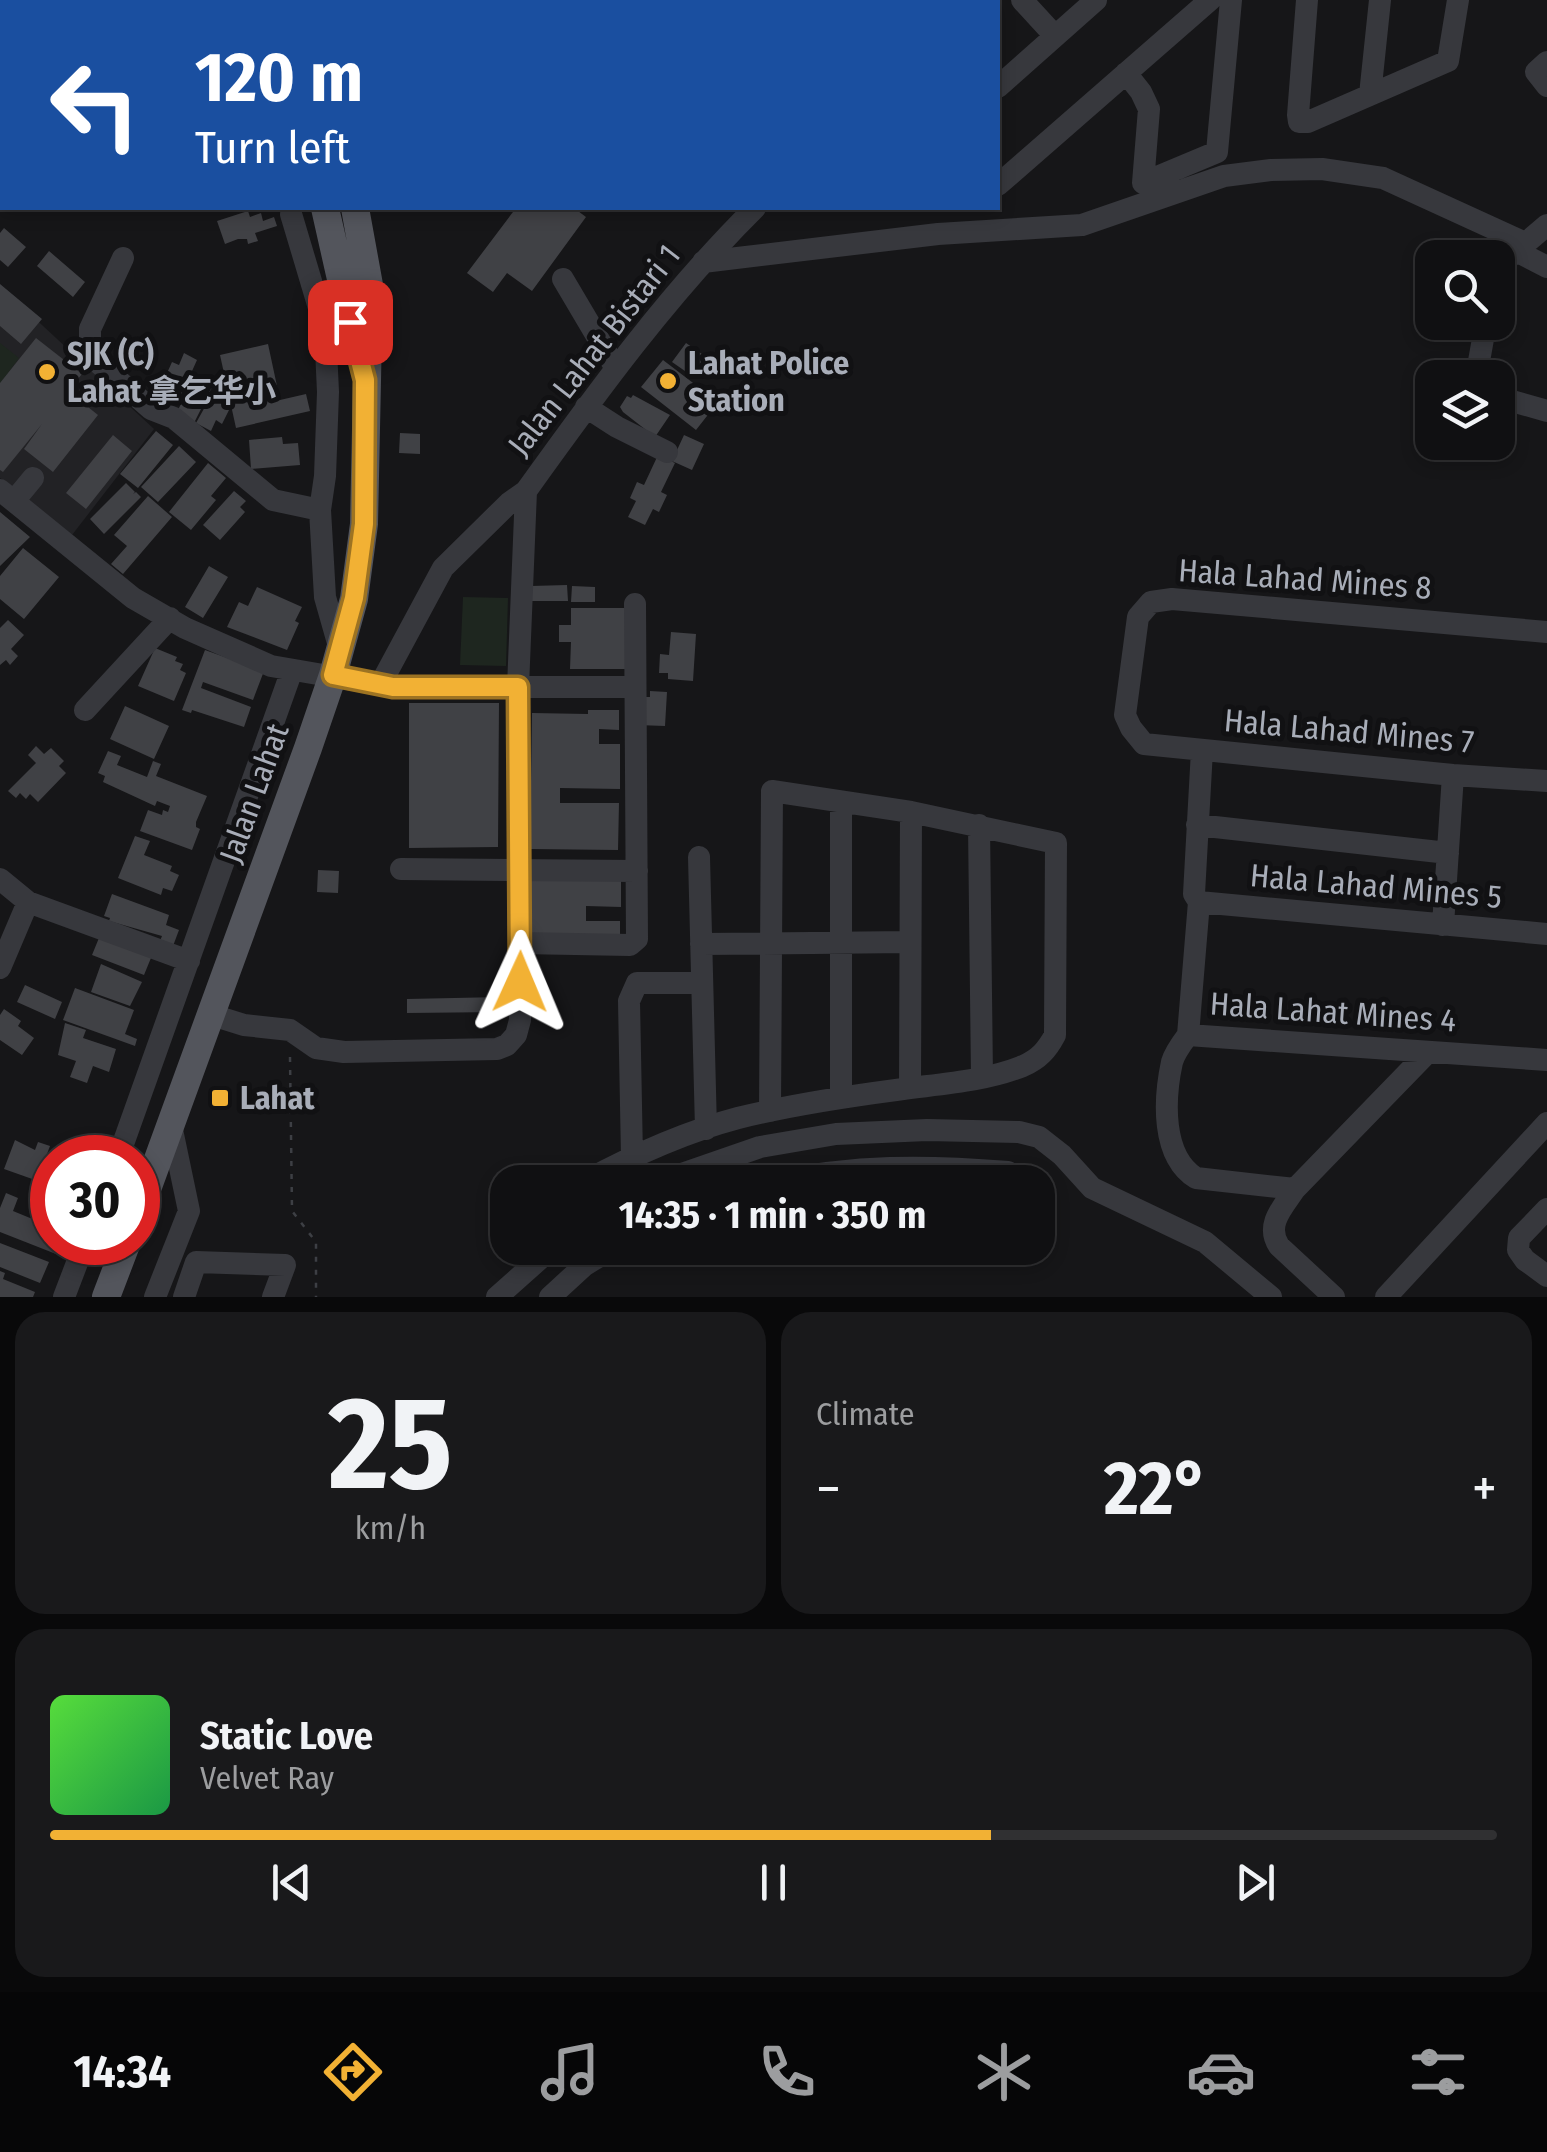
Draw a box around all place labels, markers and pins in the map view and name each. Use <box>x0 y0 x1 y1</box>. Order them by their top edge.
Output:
pin <box>308 280 393 365</box>
place label: SJK (C) Lahat 拿乞华小 <box>67 335 276 410</box>
place label: Lahat Police Station <box>688 344 849 419</box>
marker: SJK (C) Lahat 拿乞华小 <box>36 361 58 383</box>
marker: Lahat Police Station <box>657 370 679 392</box>
place label: Lahat <box>240 1079 315 1117</box>
marker: Lahat <box>209 1087 231 1109</box>

